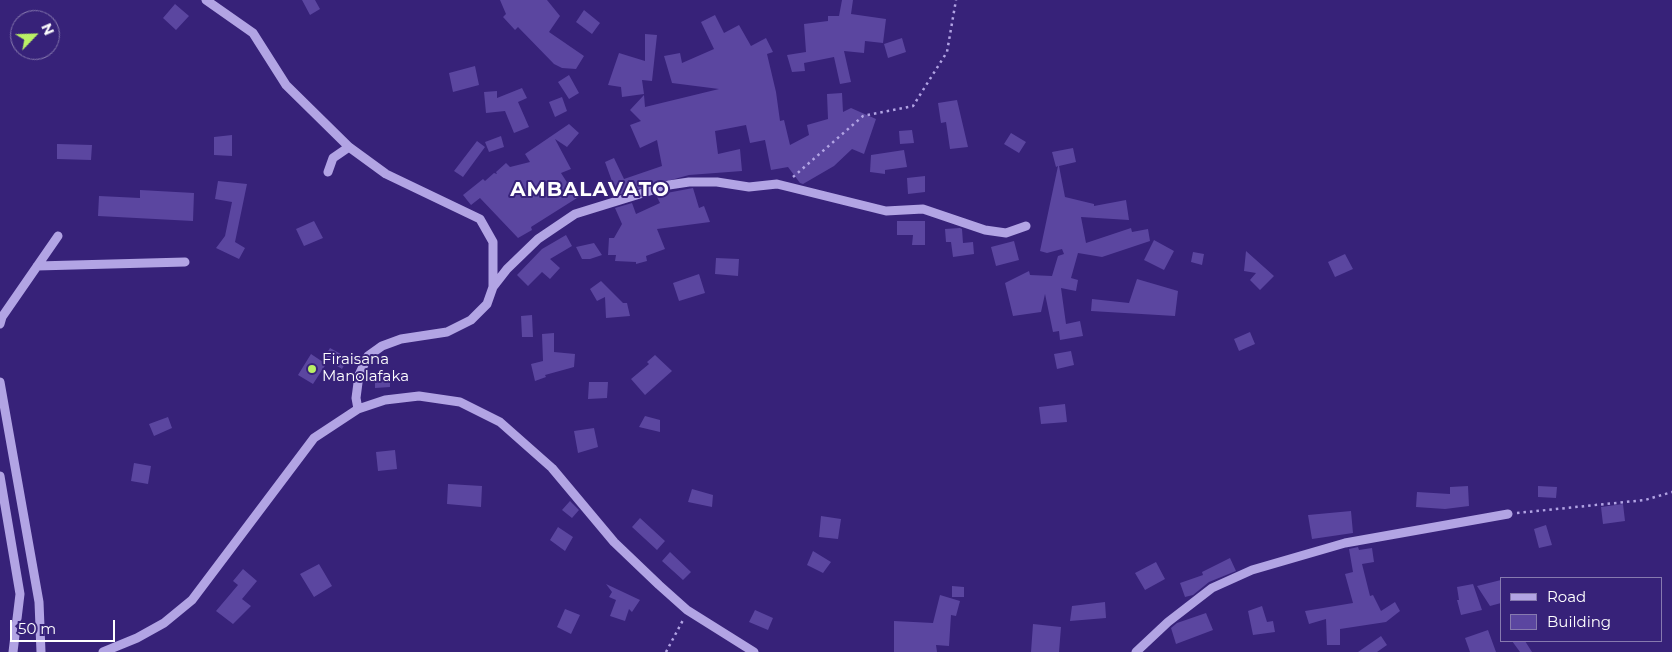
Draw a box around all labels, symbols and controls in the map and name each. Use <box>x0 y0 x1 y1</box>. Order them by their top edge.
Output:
north arrow <box>10 10 60 60</box>
text: N <box>37 20 58 38</box>
district label: AMBALAVATO <box>509 178 671 202</box>
place label: Firaisana Manolafaka <box>322 351 409 386</box>
marker: Firaisana Manolafaka <box>306 363 318 375</box>
legend <box>1500 577 1662 642</box>
text: Road <box>1547 587 1586 606</box>
scale bar <box>12 610 118 642</box>
text: Building <box>1547 612 1611 631</box>
text: 50 m <box>18 619 56 638</box>

